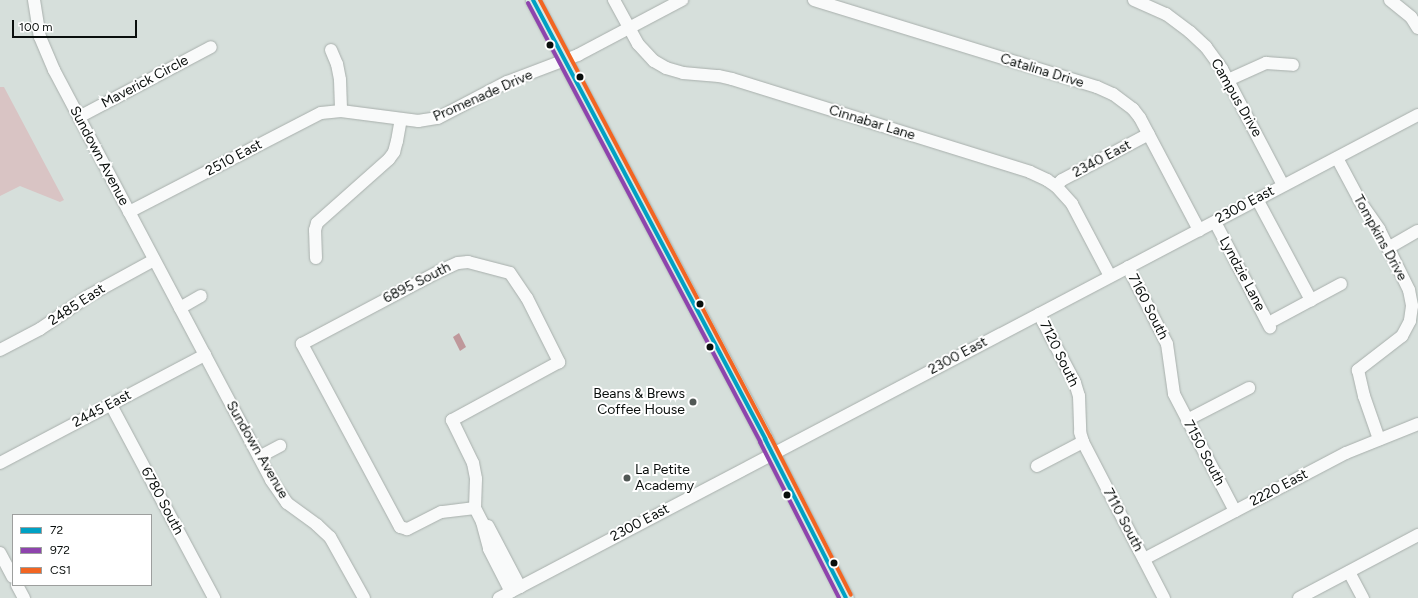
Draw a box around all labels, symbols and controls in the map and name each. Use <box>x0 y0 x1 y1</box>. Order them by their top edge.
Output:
scale bar <box>14 12 139 38</box>
text: 100 m <box>19 20 53 34</box>
unlabelled marker <box>545 40 555 50</box>
street label: Catalina Drive <box>998 50 1086 92</box>
street label: Maverick Circle <box>99 52 191 112</box>
street label: Campus Drive <box>1207 56 1265 140</box>
street label: Promenade Drive <box>431 67 535 125</box>
unlabelled marker <box>575 72 585 82</box>
street label: Cinnabar Lane <box>827 102 917 144</box>
street label: Sundown Avenue <box>66 104 132 208</box>
street label: 2510 East <box>203 136 265 180</box>
street label: 2340 East <box>1070 137 1134 181</box>
street label: 2300 East <box>1213 183 1277 227</box>
street label: Tompkins Drive <box>1350 192 1410 284</box>
street label: Lyndzie Lane <box>1215 234 1269 314</box>
street label: 6895 South <box>380 259 454 307</box>
street label: 7160 South <box>1124 271 1172 343</box>
street label: 2485 East <box>46 281 108 329</box>
unlabelled marker <box>695 299 705 309</box>
street label: 7120 South <box>1036 318 1082 390</box>
street label: 2300 East <box>926 334 990 378</box>
unlabelled marker <box>705 342 715 352</box>
place label: Beans & Brews Coffee House <box>593 386 685 418</box>
street label: 2445 East <box>70 387 134 431</box>
marker: Beans & Brews Coffee House <box>688 397 698 407</box>
street label: Sundown Avenue <box>222 398 292 502</box>
street label: 7150 South <box>1180 418 1228 488</box>
place label: La Petite Academy <box>635 462 694 494</box>
street label: 6780 South <box>137 464 187 538</box>
street label: 2220 East <box>1247 466 1311 510</box>
marker: La Petite Academy <box>622 473 632 483</box>
street label: 7110 South <box>1099 486 1147 554</box>
unlabelled marker <box>782 490 792 500</box>
street label: 2300 East <box>608 501 672 545</box>
legend <box>12 514 152 586</box>
text: 72 <box>50 523 63 537</box>
text: 972 <box>50 543 70 557</box>
unlabelled marker <box>829 558 839 568</box>
text: CS1 <box>50 563 71 577</box>

